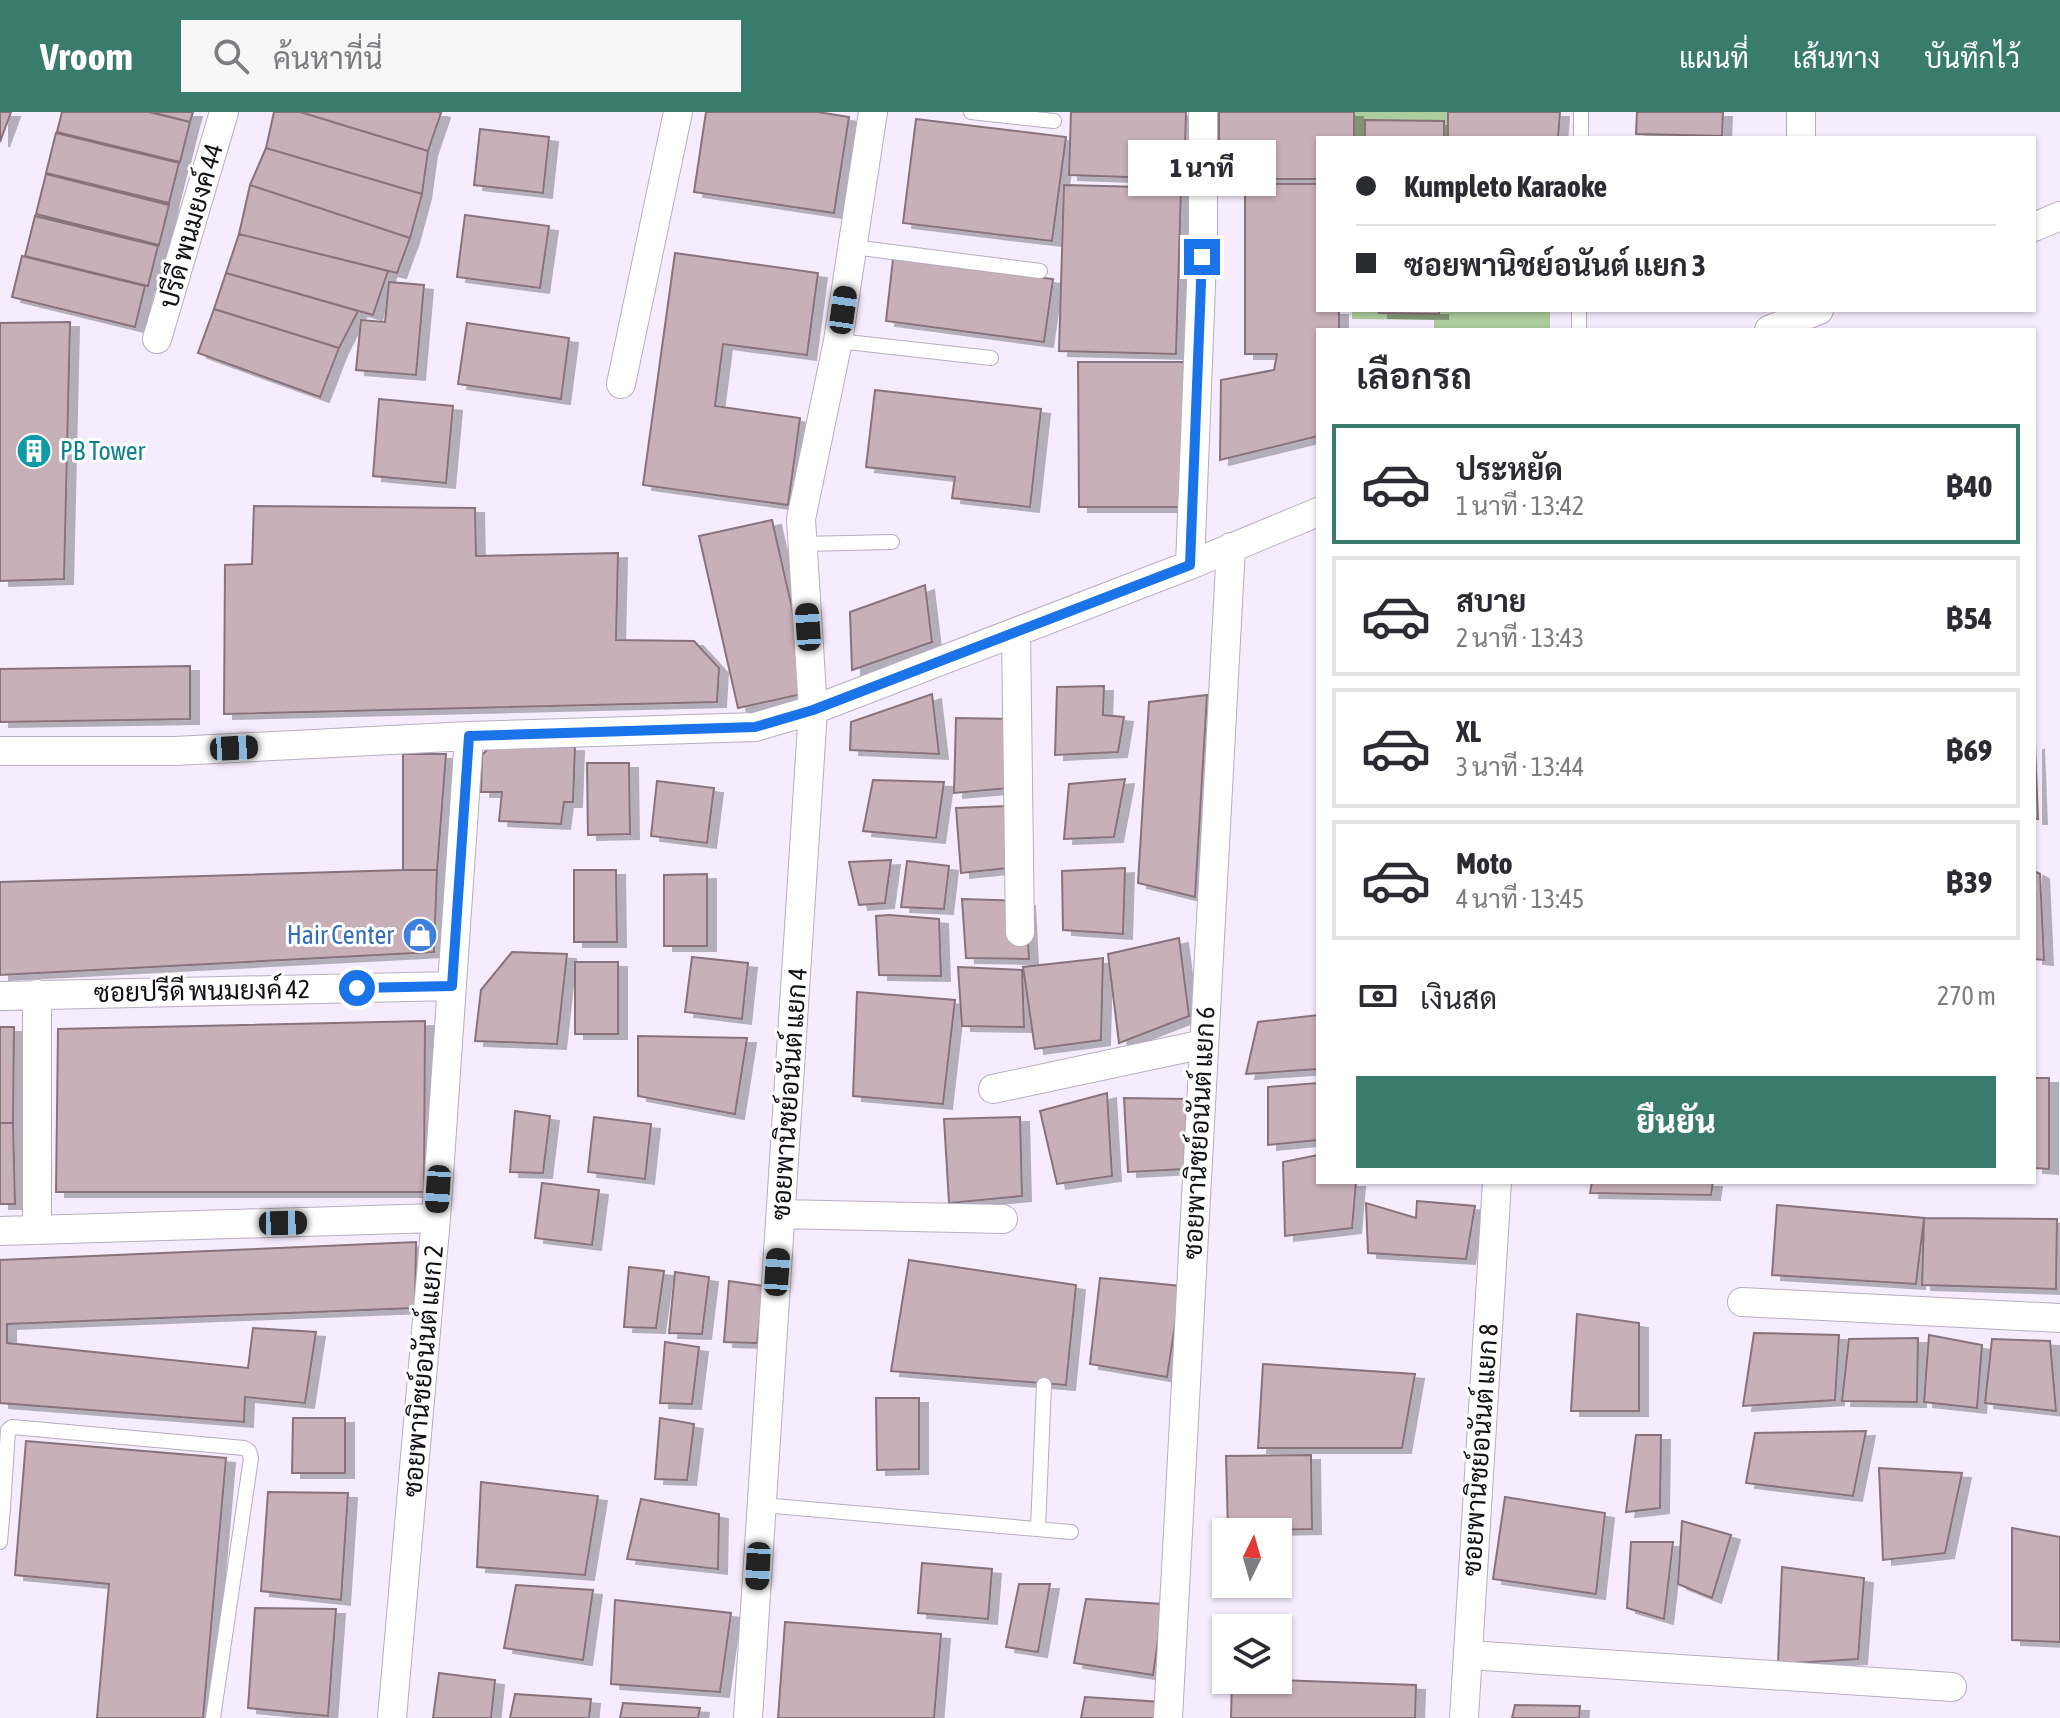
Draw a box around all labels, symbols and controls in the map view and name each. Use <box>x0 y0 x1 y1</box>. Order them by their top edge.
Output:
search box <box>181 20 741 92</box>
icon: search <box>209 34 253 78</box>
text: Vroom <box>40 35 133 78</box>
text: ค้นหาที่นี่ <box>273 41 383 75</box>
text: แผนที่ <box>1679 42 1749 74</box>
text: เส้นทาง <box>1793 42 1880 74</box>
text: บันทึกไว้ <box>1924 42 2020 74</box>
street label: ปรีดี พนมยงค์ 44 <box>151 140 229 312</box>
callout: 1 นาที <box>1128 141 1276 197</box>
text: 1 นาที <box>1170 153 1234 183</box>
text: Kumpleto Karaoke <box>1404 169 1607 203</box>
route end <box>1184 239 1220 275</box>
text: ซอยพานิชย์อนันต์ แยก 3 <box>1404 248 1706 282</box>
car <box>828 285 858 335</box>
text: เลือกรถ <box>1356 355 1472 397</box>
building icon: PB Tower <box>15 432 53 470</box>
place label: PB Tower <box>60 436 146 466</box>
icon: car <box>1360 448 1432 520</box>
text: ประหยัด <box>1456 452 1563 486</box>
text: ฿40 <box>1946 469 1992 503</box>
text: 1 นาที · 13:42 <box>1456 491 1584 521</box>
icon: car <box>1360 580 1432 652</box>
text: สบาย <box>1456 584 1526 618</box>
text: ฿54 <box>1946 601 1992 635</box>
car <box>794 602 822 652</box>
text: 2 นาที · 13:43 <box>1456 623 1584 653</box>
icon: car <box>1360 712 1432 784</box>
text: XL <box>1456 714 1481 748</box>
text: ฿69 <box>1946 733 1992 767</box>
car <box>209 735 259 761</box>
text: 3 นาที · 13:44 <box>1456 752 1584 782</box>
icon: car <box>1360 844 1432 916</box>
text: Moto <box>1456 846 1513 880</box>
text: ฿39 <box>1946 865 1992 899</box>
text: 4 นาที · 13:45 <box>1456 884 1584 914</box>
shop icon: Hair Center <box>401 916 439 954</box>
place label: Hair Center <box>287 920 394 950</box>
street label: ซอยพานิชย์อนันต์ แยก 4 <box>763 967 813 1221</box>
route start <box>339 970 375 1006</box>
street label: ซอยปรีดี พนมยงค์ 42 <box>94 972 310 1008</box>
icon: cash <box>1356 974 1400 1018</box>
text: เงินสด <box>1420 981 1497 1015</box>
text: 270 m <box>1937 981 1996 1011</box>
street label: ซอยพานิชย์อนันต์ แยก 6 <box>1175 1006 1221 1260</box>
button: ยืนยัน <box>1356 1076 1996 1168</box>
car <box>424 1164 452 1214</box>
car <box>259 1211 307 1235</box>
street label: ซอยพานิชย์อนันต์ แยก 2 <box>395 1243 449 1498</box>
car <box>763 1247 791 1297</box>
street label: ซอยพานิชย์อนันต์ แยก 8 <box>1454 1323 1504 1577</box>
north arrow <box>1212 1518 1292 1598</box>
map controls <box>1212 1518 1292 1694</box>
car <box>745 1541 771 1591</box>
button: layers <box>1212 1614 1292 1694</box>

